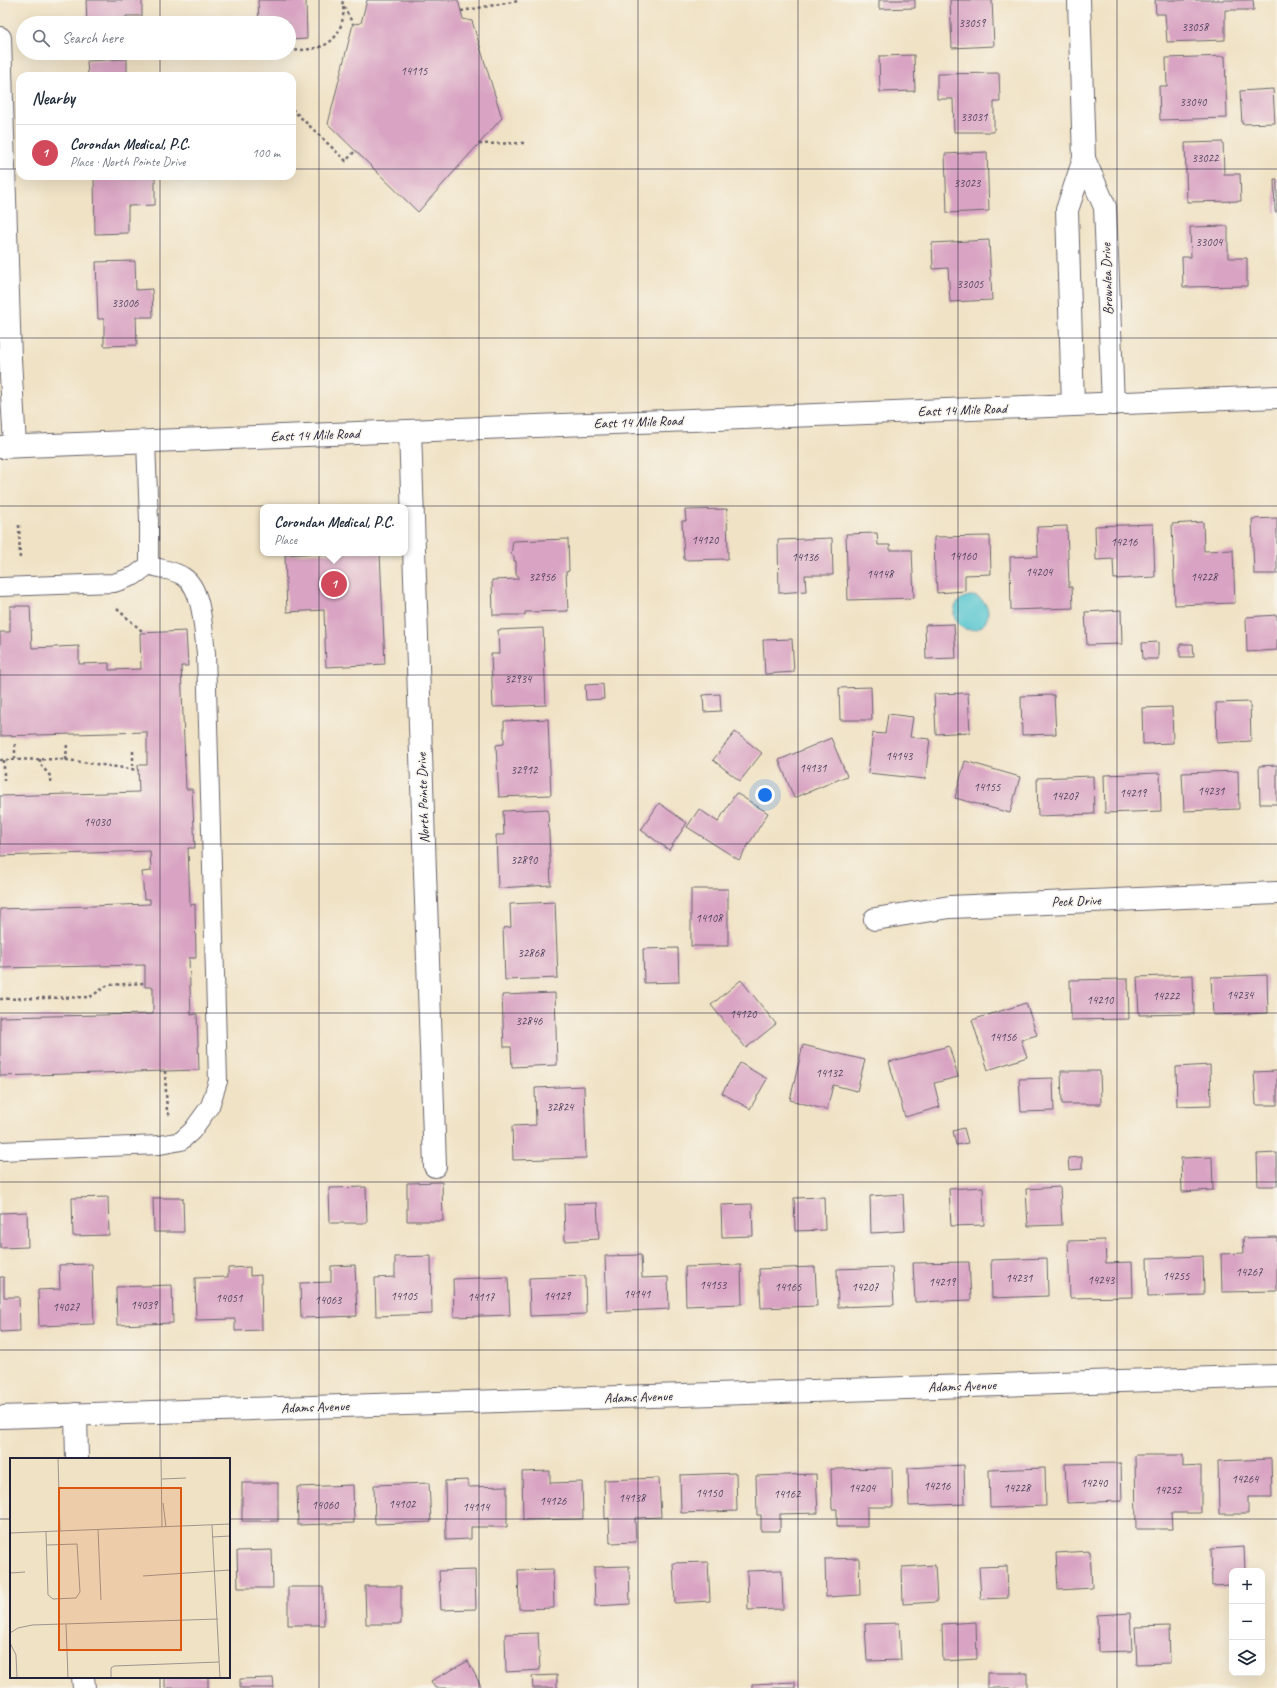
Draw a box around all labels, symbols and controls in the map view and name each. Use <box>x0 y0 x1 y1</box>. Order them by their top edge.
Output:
house number: 33059 <box>958 15 987 31</box>
search box <box>16 16 296 60</box>
house number: 33058 <box>1181 19 1210 35</box>
icon: search <box>30 27 52 49</box>
text: Search here <box>62 29 123 48</box>
house number: 14115 <box>400 63 428 79</box>
text: Nearby <box>32 88 75 109</box>
house number: 33040 <box>1179 94 1208 110</box>
house number: 33031 <box>960 109 988 125</box>
text: Corondan Medical, P.C. <box>70 135 189 154</box>
text: 1 <box>42 145 48 161</box>
text: 100 m <box>252 145 280 161</box>
house number: 33022 <box>1191 150 1220 166</box>
text: Place · North Pointe Drive <box>70 154 186 170</box>
house number: 33023 <box>953 175 982 191</box>
house number: 33004 <box>1195 234 1224 250</box>
street label: Brownlea Drive <box>1097 241 1117 315</box>
house number: 33005 <box>956 276 984 292</box>
house number: 33006 <box>111 295 139 311</box>
street label: East 14 Mile Road <box>917 400 1009 420</box>
street label: East 14 Mile Road <box>593 412 685 432</box>
street label: East 14 Mile Road <box>270 425 362 445</box>
popup <box>260 504 408 556</box>
text: Corondan Medical, P.C. <box>274 513 394 532</box>
text: Place <box>274 532 297 548</box>
house number: 14120 <box>691 532 720 548</box>
house number: 14216 <box>1110 534 1138 550</box>
house number: 14160 <box>949 548 978 564</box>
house number: 14136 <box>791 549 819 565</box>
house number: 14204 <box>1025 564 1054 580</box>
house number: 14148 <box>866 566 895 582</box>
pin: 1 <box>321 569 347 599</box>
house number: 32956 <box>528 569 556 585</box>
house number: 14228 <box>1190 569 1219 585</box>
house number: 32934 <box>504 671 533 687</box>
house number: 14143 <box>885 748 914 764</box>
street label: North Pointe Drive <box>413 751 433 843</box>
house number: 14131 <box>799 760 827 776</box>
house number: 32912 <box>510 762 539 778</box>
house number: 14155 <box>973 779 1001 795</box>
house number: 14231 <box>1197 783 1225 799</box>
your location <box>755 785 775 805</box>
house number: 14219 <box>1119 785 1148 801</box>
house number: 14207 <box>1051 788 1079 804</box>
house number: 14030 <box>83 814 112 830</box>
house number: 32890 <box>510 852 539 868</box>
street label: Peck Drive <box>1051 892 1102 910</box>
house number: 14108 <box>695 910 724 926</box>
house number: 32868 <box>517 945 546 961</box>
house number: 14234 <box>1226 987 1255 1003</box>
house number: 14222 <box>1152 988 1181 1004</box>
house number: 14210 <box>1086 992 1115 1008</box>
house number: 14120 <box>729 1006 758 1022</box>
house number: 32846 <box>515 1013 543 1029</box>
house number: 14156 <box>989 1029 1017 1045</box>
house number: 14132 <box>815 1065 844 1081</box>
house number: 32824 <box>546 1099 575 1115</box>
house number: 14267 <box>1235 1264 1263 1280</box>
house number: 14255 <box>1162 1268 1190 1284</box>
house number: 14231 <box>1005 1270 1033 1286</box>
house number: 14243 <box>1087 1272 1116 1288</box>
house number: 14219 <box>928 1274 957 1290</box>
house number: 14153 <box>699 1277 728 1293</box>
house number: 14165 <box>774 1279 802 1295</box>
house number: 14207 <box>851 1279 879 1295</box>
house number: 14141 <box>623 1286 651 1302</box>
house number: 14105 <box>390 1288 418 1304</box>
house number: 14129 <box>543 1288 572 1304</box>
house number: 14117 <box>467 1289 495 1305</box>
house number: 14051 <box>215 1290 243 1306</box>
house number: 14063 <box>314 1292 343 1308</box>
house number: 14039 <box>130 1297 159 1313</box>
house number: 14027 <box>52 1299 80 1315</box>
street label: Adams Avenue <box>928 1376 998 1396</box>
street label: Adams Avenue <box>604 1387 674 1407</box>
street label: Adams Avenue <box>281 1397 351 1417</box>
inset map <box>10 1458 230 1678</box>
house number: 14264 <box>1231 1471 1260 1487</box>
house number: 14240 <box>1080 1475 1109 1491</box>
house number: 14216 <box>923 1478 951 1494</box>
house number: 14204 <box>848 1480 877 1496</box>
house number: 14228 <box>1003 1480 1032 1496</box>
house number: 14252 <box>1154 1482 1183 1498</box>
house number: 14150 <box>695 1485 724 1501</box>
house number: 14162 <box>773 1486 802 1502</box>
house number: 14138 <box>618 1490 647 1506</box>
house number: 14126 <box>539 1493 567 1509</box>
house number: 14102 <box>388 1496 417 1512</box>
house number: 14060 <box>311 1497 340 1513</box>
house number: 14114 <box>462 1499 491 1515</box>
map controls <box>1229 1568 1265 1676</box>
button: + <box>1229 1568 1265 1604</box>
button: − <box>1229 1604 1265 1640</box>
button: layers <box>1229 1640 1265 1676</box>

